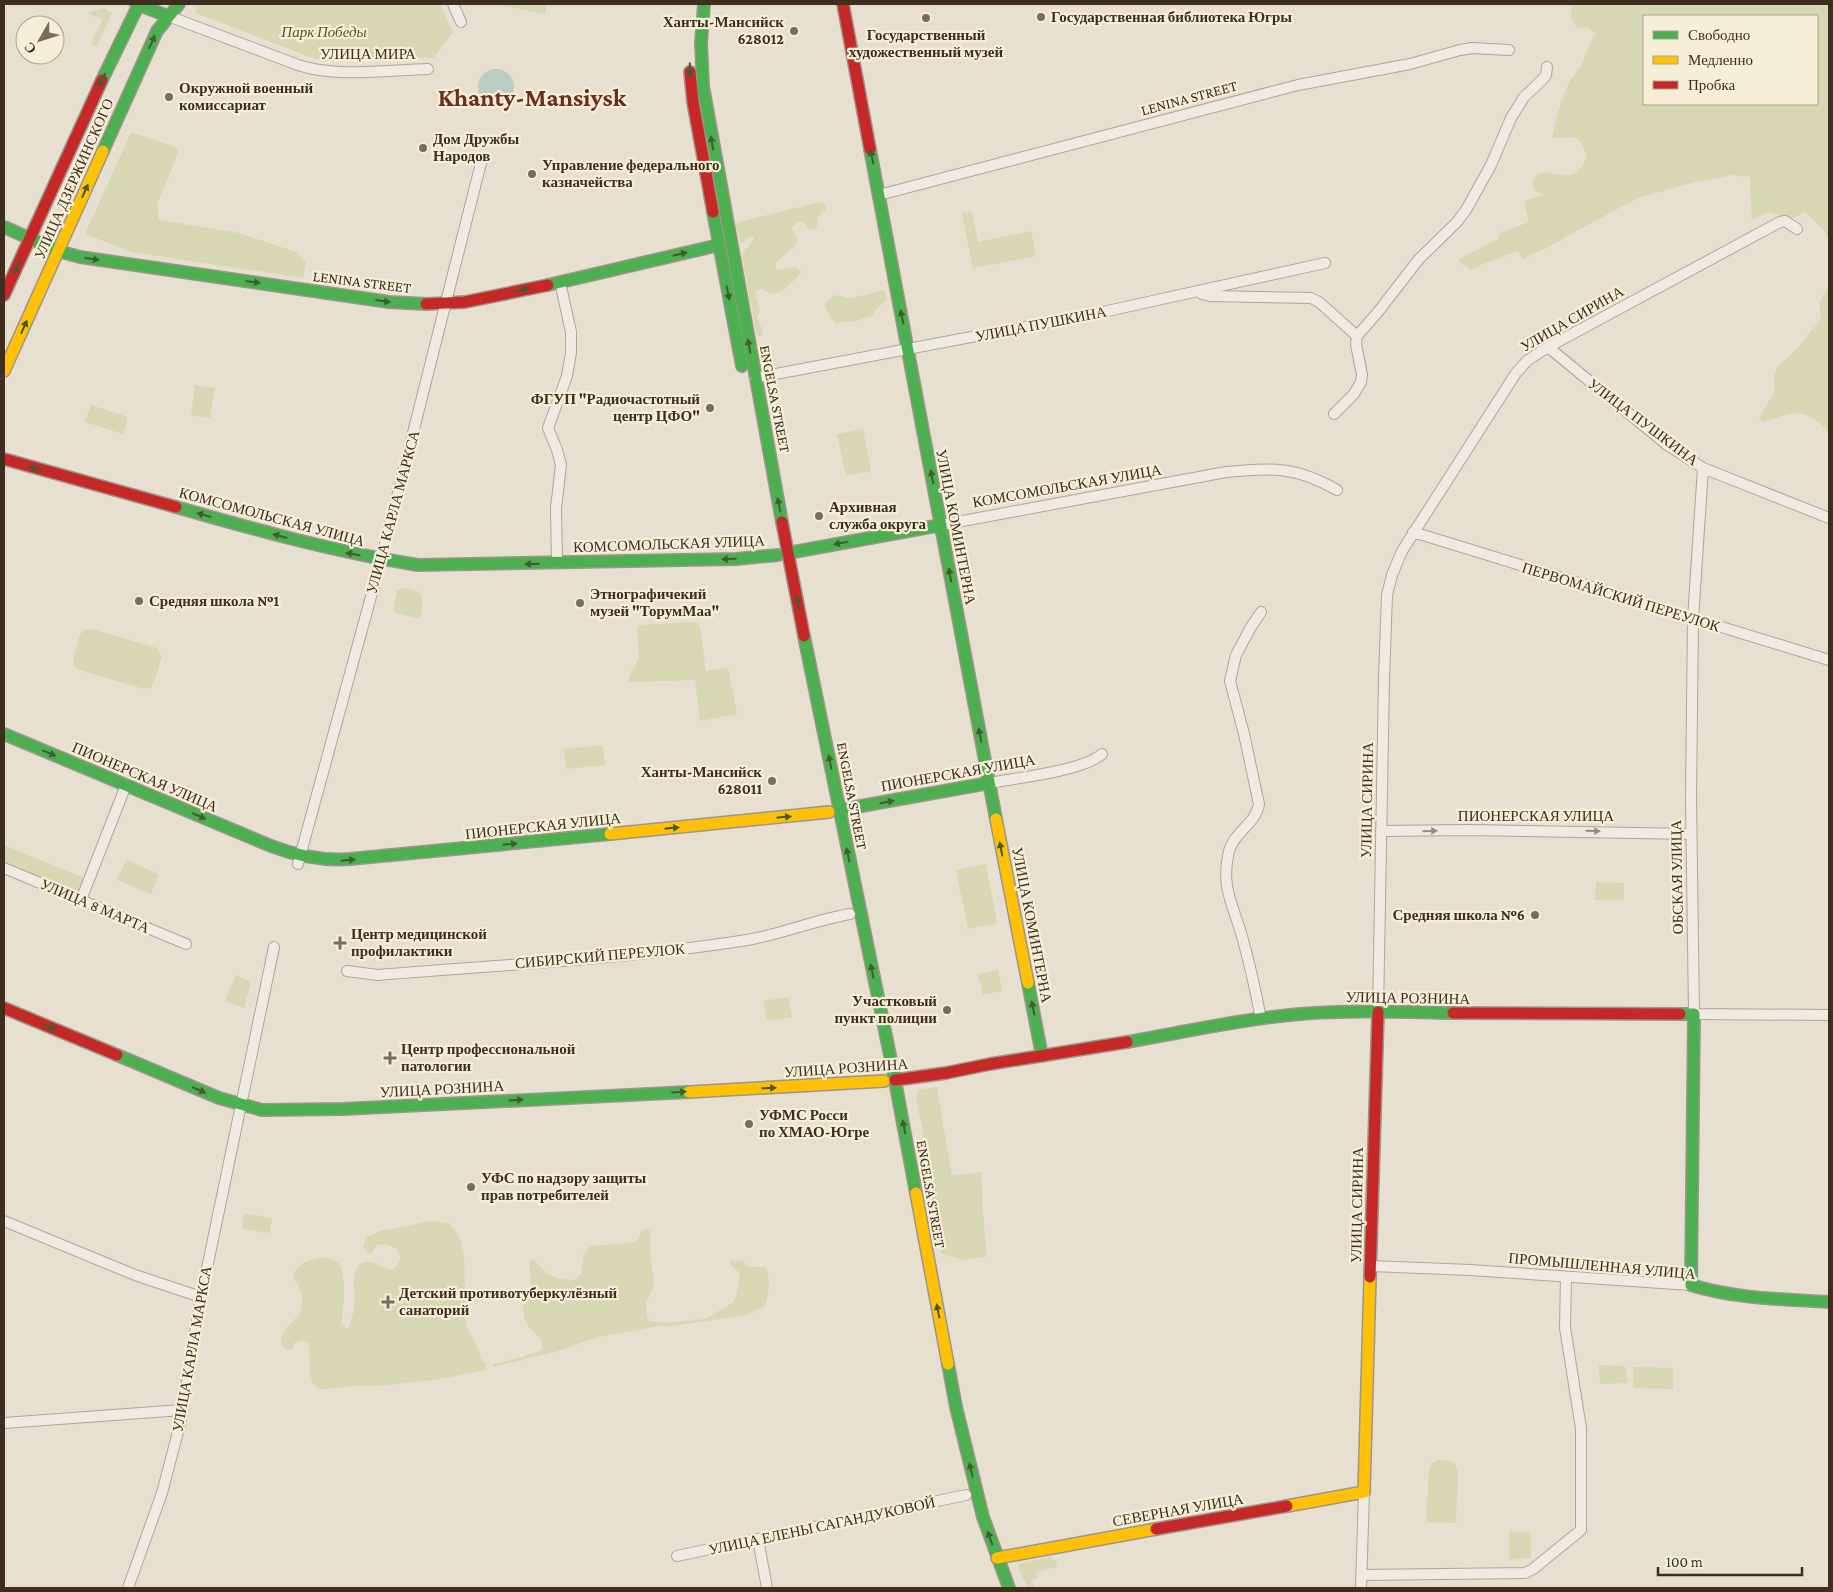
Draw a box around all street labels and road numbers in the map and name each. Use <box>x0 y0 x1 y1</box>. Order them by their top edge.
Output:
street label: УЛИЦА МИРА <box>320 46 416 62</box>
street label: LENINA STREET <box>1139 77 1239 119</box>
street label: УЛИЦА ДЗЕРЖИНСКОГО <box>31 96 117 262</box>
street label: LENINA STREET <box>312 268 412 296</box>
street label: УЛИЦА СИРИНА <box>1518 283 1626 355</box>
street label: УЛИЦА ПУШКИНА <box>974 303 1108 345</box>
street label: ENGELSA STREET <box>757 344 793 454</box>
street label: УЛИЦА ПУШКИНА <box>1585 375 1701 469</box>
street label: УЛИЦА КАРЛА МАРКСА <box>363 428 423 595</box>
street label: УЛИЦА КОМИНТЕРНА <box>933 448 979 606</box>
street label: КОМСОМОЛЬСКАЯ УЛИЦА <box>971 461 1163 511</box>
street label: КОМСОМОЛЬСКАЯ УЛИЦА <box>177 484 367 550</box>
street label: КОМСОМОЛЬСКАЯ УЛИЦА <box>573 533 765 555</box>
street label: ПЕРВОМАЙСКИЙ ПЕРЕУЛОК <box>1520 559 1723 635</box>
street label: ПИОНЕРСКАЯ УЛИЦА <box>70 739 220 815</box>
street label: ENGELSA STREET <box>834 741 870 851</box>
street label: УЛИЦА СИРИНА <box>1358 742 1376 858</box>
street label: ПИОНЕРСКАЯ УЛИЦА <box>880 752 1037 794</box>
street label: ПИОНЕРСКАЯ УЛИЦА <box>1458 808 1614 824</box>
street label: ПИОНЕРСКАЯ УЛИЦА <box>464 810 622 842</box>
street label: ОБСКАЯ УЛИЦА <box>1668 819 1686 934</box>
street label: УЛИЦА КОМИНТЕРНА <box>1009 846 1055 1004</box>
street label: УЛИЦА 8 МАРТА <box>38 876 152 936</box>
street label: СИБИРСКИЙ ПЕРЕУЛОК <box>514 941 687 971</box>
street label: УЛИЦА РОЗНИНА <box>1346 989 1471 1007</box>
street label: УЛИЦА РОЗНИНА <box>783 1056 909 1080</box>
street label: УЛИЦА РОЗНИНА <box>379 1078 505 1100</box>
street label: ENGELSA STREET <box>914 1139 948 1249</box>
street label: УЛИЦА СИРИНА <box>1348 1147 1366 1263</box>
street label: ПРОМЫШЛЕННАЯ УЛИЦА <box>1508 1250 1696 1282</box>
street label: УЛИЦА КАРЛА МАРКСА <box>169 1264 215 1433</box>
street label: СЕВЕРНАЯ УЛИЦА <box>1111 1491 1245 1529</box>
street label: УЛИЦА ЕЛЕНЫ САГАНДУКОВОЙ <box>707 1494 937 1558</box>

